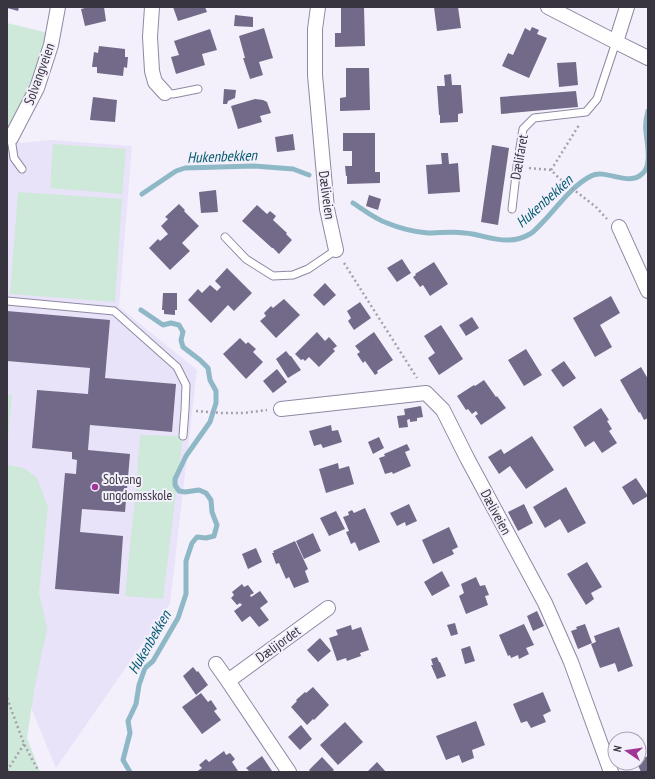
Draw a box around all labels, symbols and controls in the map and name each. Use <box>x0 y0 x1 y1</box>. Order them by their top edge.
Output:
street label: Solvangveien <box>19 41 59 107</box>
street label: Dælifaret <box>506 133 532 181</box>
water label: Hukenbekken <box>187 145 259 167</box>
street label: Dæliveien <box>315 170 339 220</box>
water label: Hukenbekken <box>512 170 577 231</box>
place label: Solvang ungdomsskole <box>103 470 173 504</box>
marker: Solvang ungdomsskole <box>90 482 100 492</box>
street label: Dæliveien <box>477 486 515 538</box>
water label: Hukenbekken <box>123 606 175 677</box>
street label: Dælijordet <box>252 622 304 666</box>
north arrow <box>607 731 647 771</box>
text: N <box>610 744 625 753</box>

